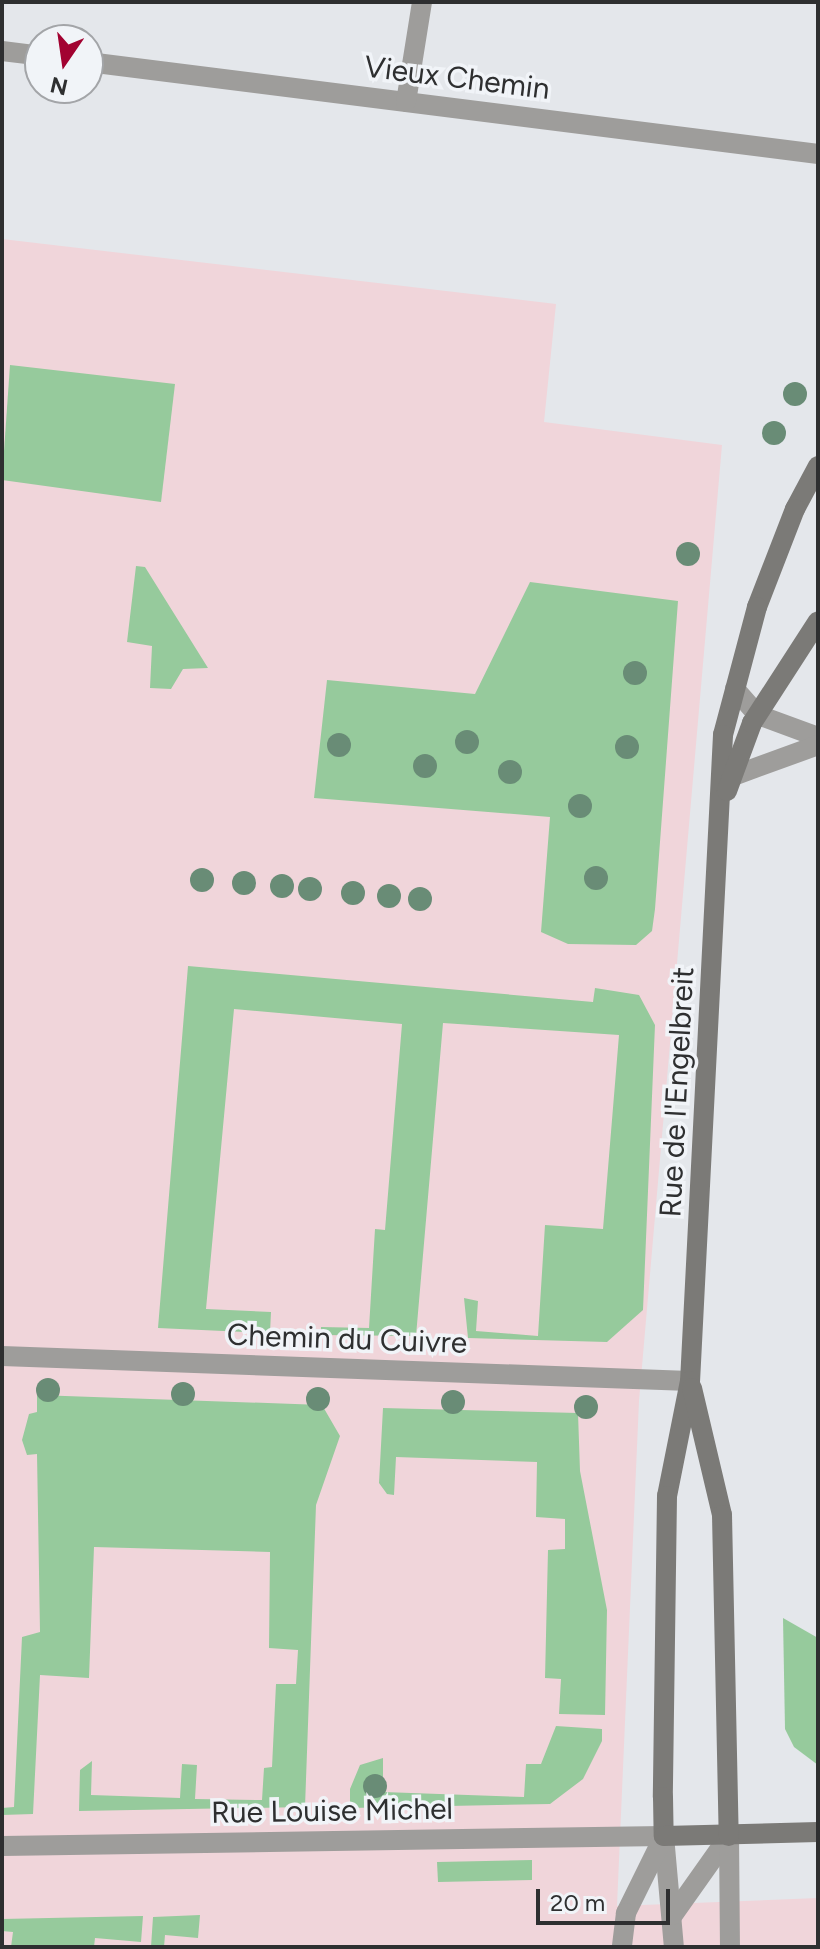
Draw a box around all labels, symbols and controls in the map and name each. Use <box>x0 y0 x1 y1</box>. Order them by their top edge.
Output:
north arrow <box>24 24 104 104</box>
street label: Vieux Chemin <box>362 49 552 107</box>
text: N <box>48 71 70 101</box>
street label: Rue de l'Engelbreit <box>652 966 702 1218</box>
street label: Chemin du Cuivre <box>226 1317 468 1361</box>
street label: Rue Louise Michel <box>211 1791 453 1831</box>
scale bar <box>540 1873 674 1923</box>
text: 20 m <box>550 1888 605 1917</box>

